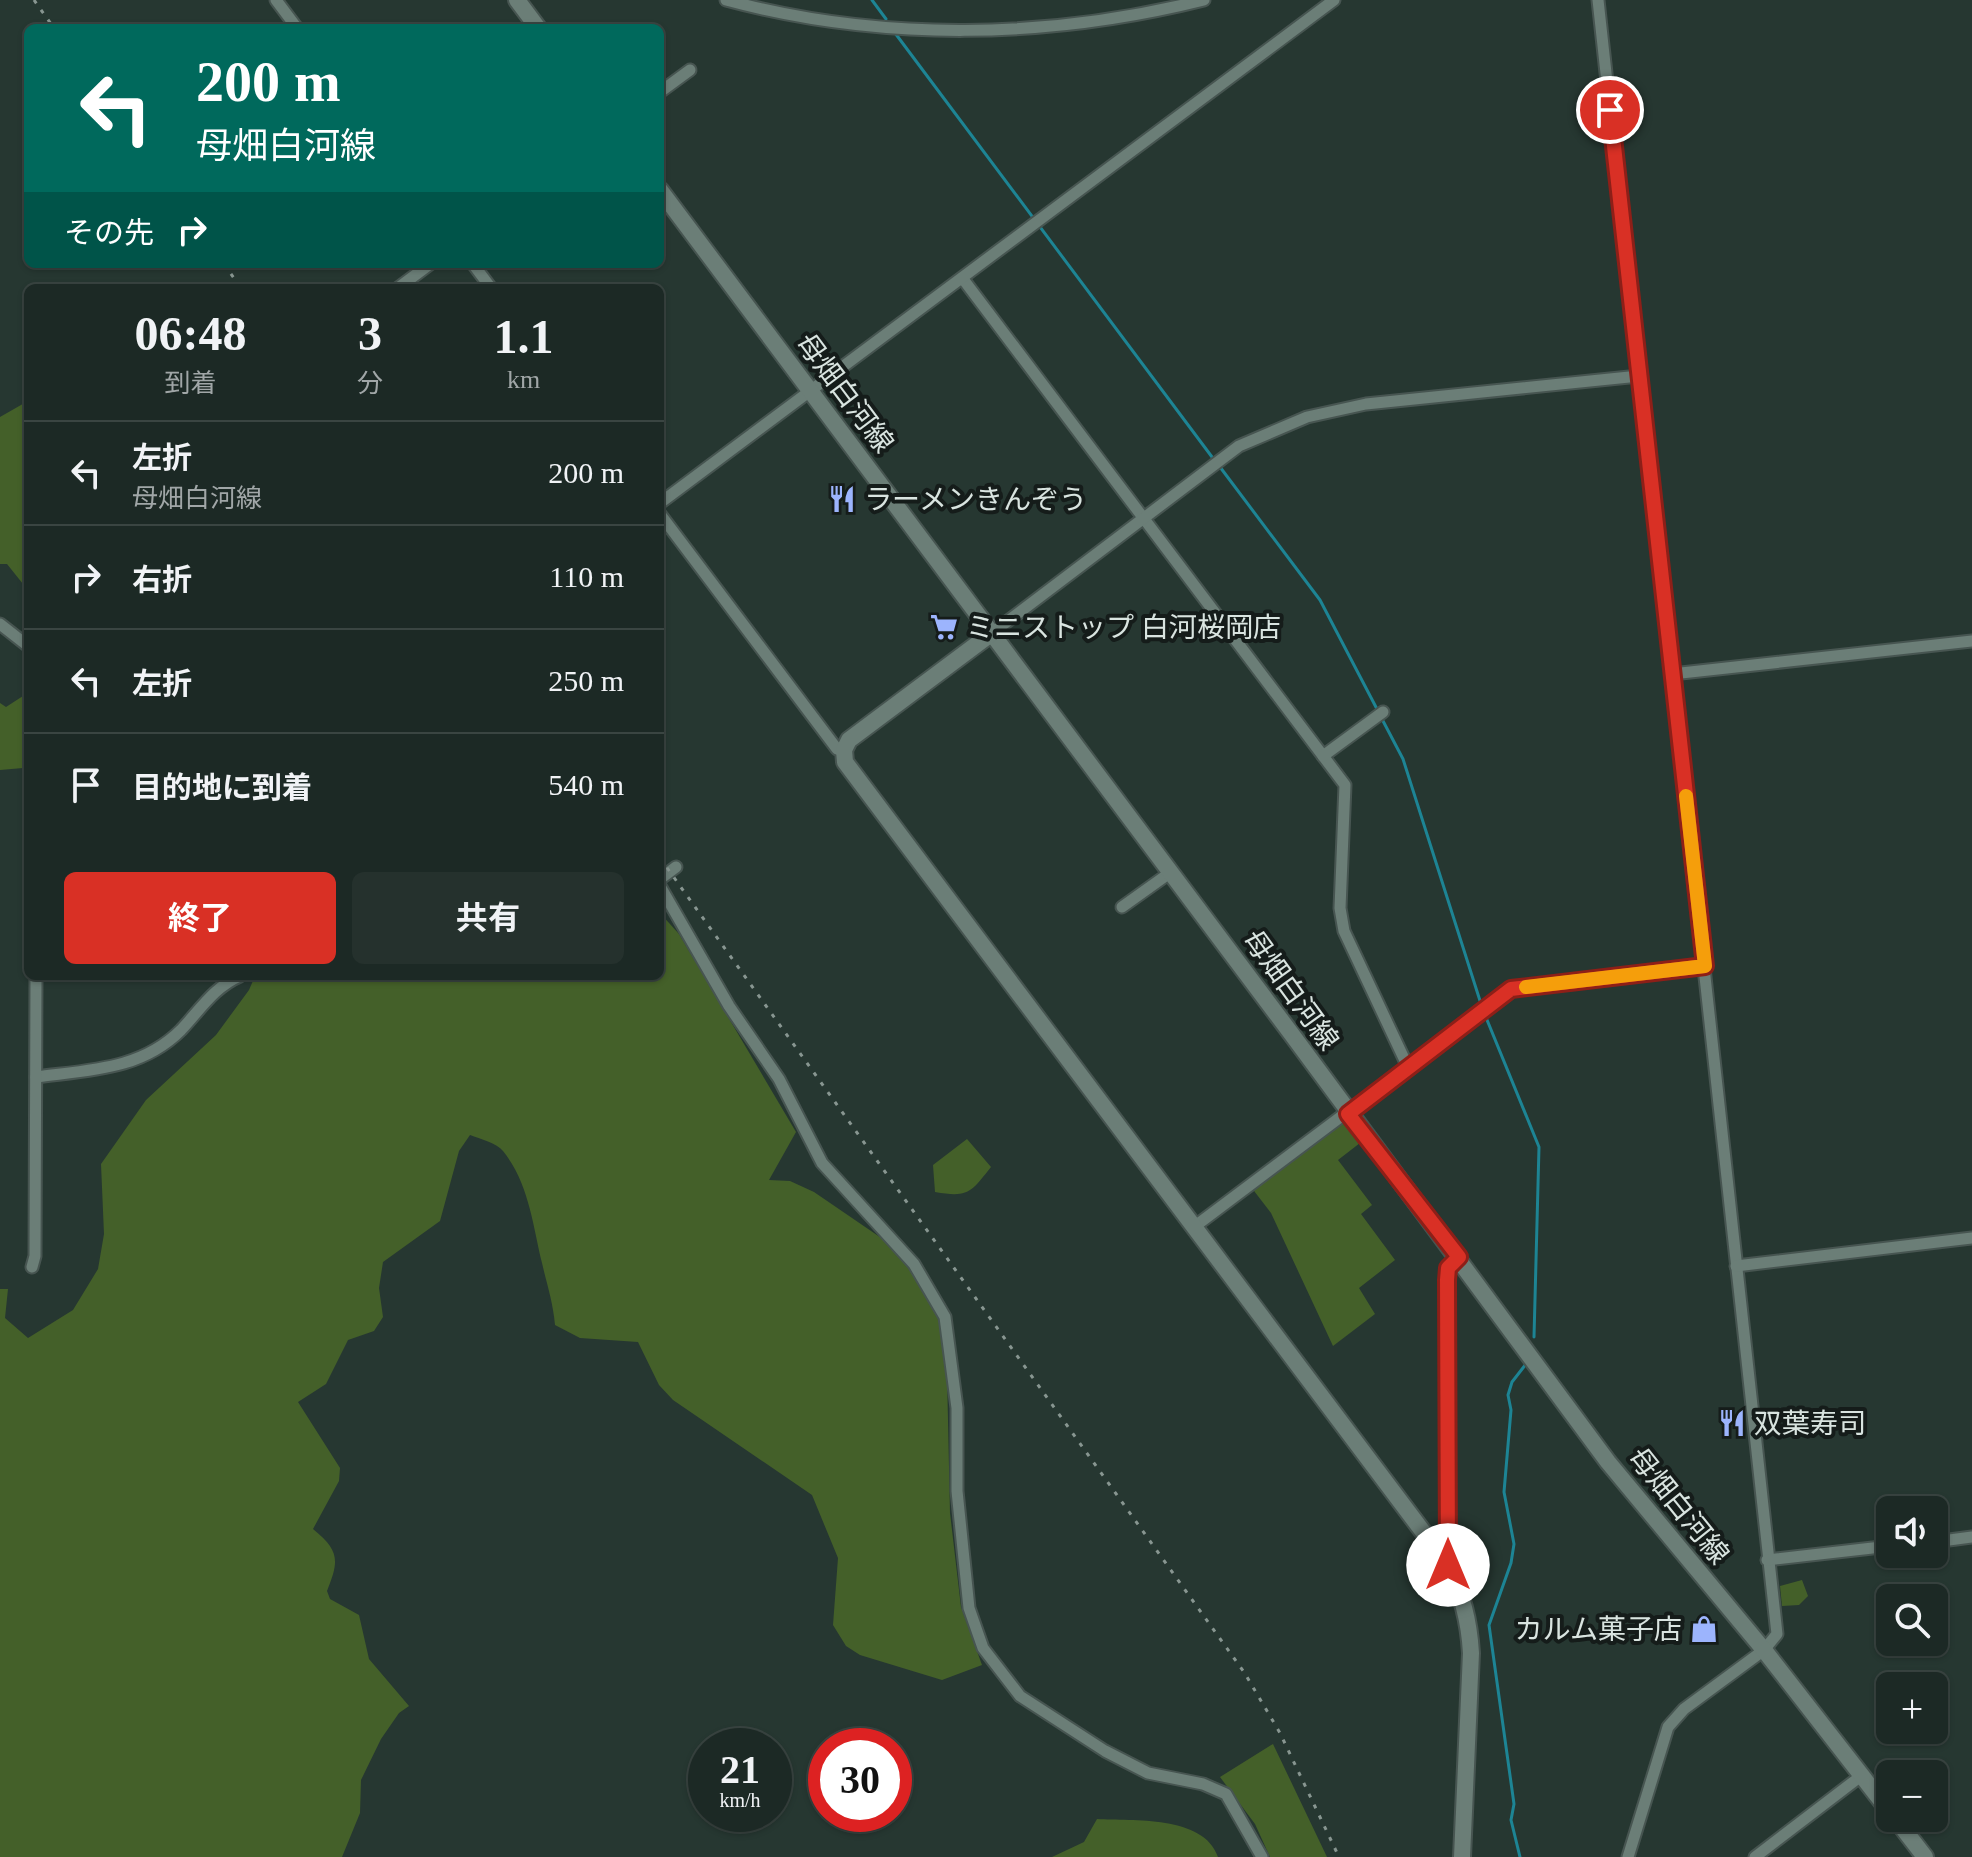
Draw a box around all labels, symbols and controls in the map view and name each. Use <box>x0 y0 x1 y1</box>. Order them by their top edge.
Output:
text: 200 m <box>196 51 341 113</box>
icon: left <box>64 56 168 160</box>
pin <box>1576 76 1644 144</box>
icon: arrive <box>1588 88 1632 132</box>
text: 母畑白河線 <box>196 126 376 166</box>
icon: right <box>170 208 214 252</box>
text: その先 <box>64 216 154 249</box>
text: 06:48 <box>135 307 246 360</box>
text: 3 <box>358 307 382 360</box>
text: 1.1 <box>494 310 554 363</box>
street label: 母畑白河線 <box>790 328 900 458</box>
text: km <box>507 365 540 394</box>
text: 到着 <box>164 369 217 398</box>
text: 分 <box>357 369 383 398</box>
text: 左折 <box>132 441 192 474</box>
icon: left <box>64 451 108 495</box>
text: 200 m <box>548 456 624 489</box>
text: 母畑白河線 <box>132 484 262 513</box>
restaurant icon: ラーメンきんぞう <box>827 484 857 514</box>
place label: ラーメンきんぞう <box>864 484 1087 515</box>
icon: right <box>64 555 108 599</box>
text: 110 m <box>549 560 624 593</box>
text: 右折 <box>132 563 192 596</box>
supermarket icon: ミニストップ 白河桜岡店 <box>929 612 959 642</box>
place label: ミニストップ 白河桜岡店 <box>966 612 1281 643</box>
icon: left <box>64 659 108 703</box>
text: 250 m <box>548 664 624 697</box>
text: 左折 <box>132 667 192 700</box>
icon: arrive <box>64 763 108 807</box>
text: 540 m <box>548 768 624 801</box>
text: 目的地に到着 <box>132 771 312 804</box>
button: 終了 <box>64 872 336 964</box>
button: 共有 <box>352 872 624 964</box>
street label: 母畑白河線 <box>1237 924 1345 1056</box>
restaurant icon: 双葉寿司 <box>1717 1408 1747 1438</box>
place label: 双葉寿司 <box>1754 1408 1866 1439</box>
street label: 母畑白河線 <box>1623 1442 1735 1570</box>
map controls <box>1876 1496 1948 1832</box>
button: sound <box>1876 1496 1948 1568</box>
position arrow <box>1406 1523 1490 1607</box>
button: search <box>1876 1584 1948 1656</box>
place label: カルム菓子店 <box>1515 1614 1682 1645</box>
shop icon: カルム菓子店 <box>1689 1614 1719 1644</box>
button: + <box>1876 1672 1948 1744</box>
speed limit sign: 30 <box>808 1728 912 1832</box>
text: 21 <box>720 1747 760 1792</box>
button: − <box>1876 1760 1948 1832</box>
text: km/h <box>719 1789 761 1811</box>

